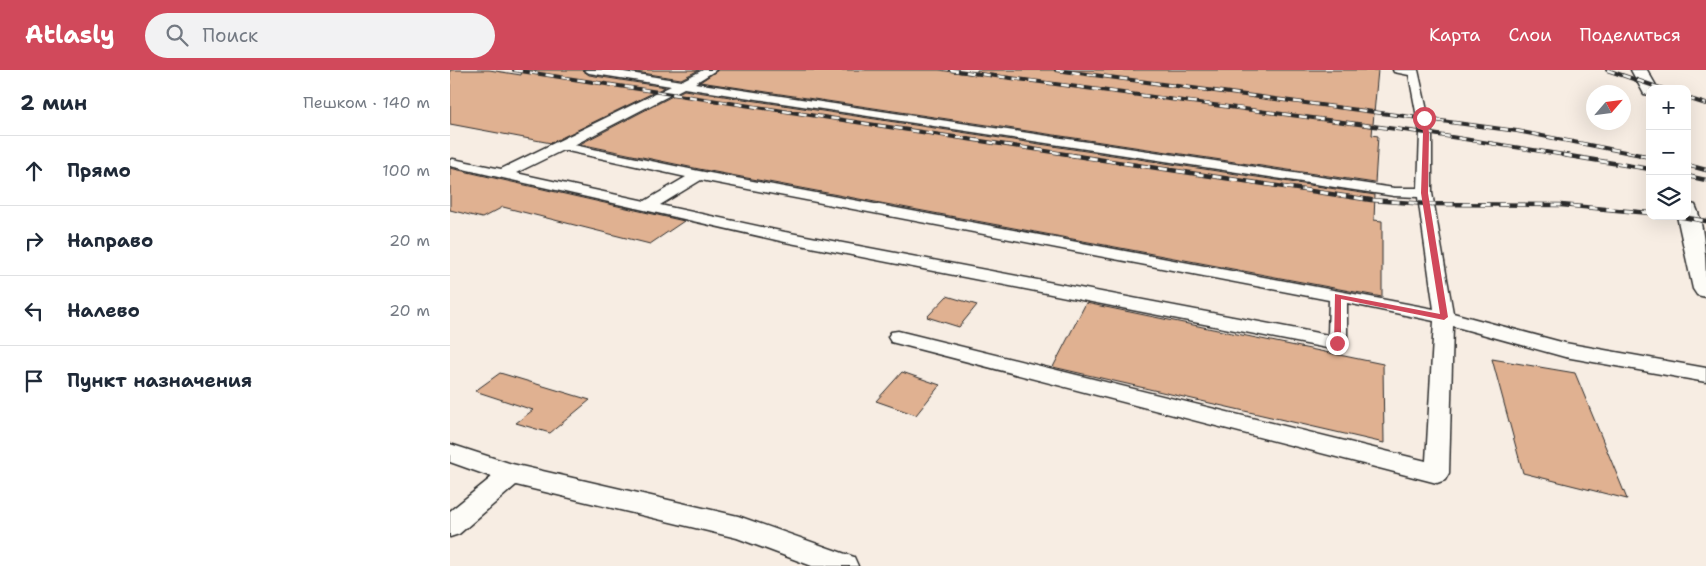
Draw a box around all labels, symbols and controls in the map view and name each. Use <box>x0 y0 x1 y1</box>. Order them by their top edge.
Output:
search box <box>145 13 495 58</box>
text: Atlasly <box>25 19 115 51</box>
icon: search <box>163 21 191 49</box>
text: Поиск <box>203 23 258 48</box>
text: Карта <box>1429 23 1480 47</box>
text: Слои <box>1508 23 1552 47</box>
text: Поделиться <box>1580 23 1681 47</box>
north arrow <box>1586 85 1631 130</box>
map controls <box>1646 85 1691 220</box>
button: + <box>1646 85 1691 130</box>
text: 2 мин <box>20 89 87 117</box>
text: Пешком · 140 m <box>303 92 430 113</box>
route start <box>1413 107 1436 130</box>
button: − <box>1646 130 1691 175</box>
icon: ahead <box>20 157 48 185</box>
text: Прямо <box>67 158 131 183</box>
text: 100 m <box>382 160 430 181</box>
button: layers <box>1646 175 1691 220</box>
icon: right <box>20 227 48 255</box>
text: Направо <box>67 228 153 253</box>
text: 20 m <box>389 230 430 251</box>
icon: left <box>20 297 48 325</box>
text: Налево <box>67 298 140 323</box>
text: 20 m <box>389 300 430 321</box>
route end <box>1326 332 1349 355</box>
icon: arrive <box>20 367 48 395</box>
text: Пункт назначения <box>67 368 252 393</box>

